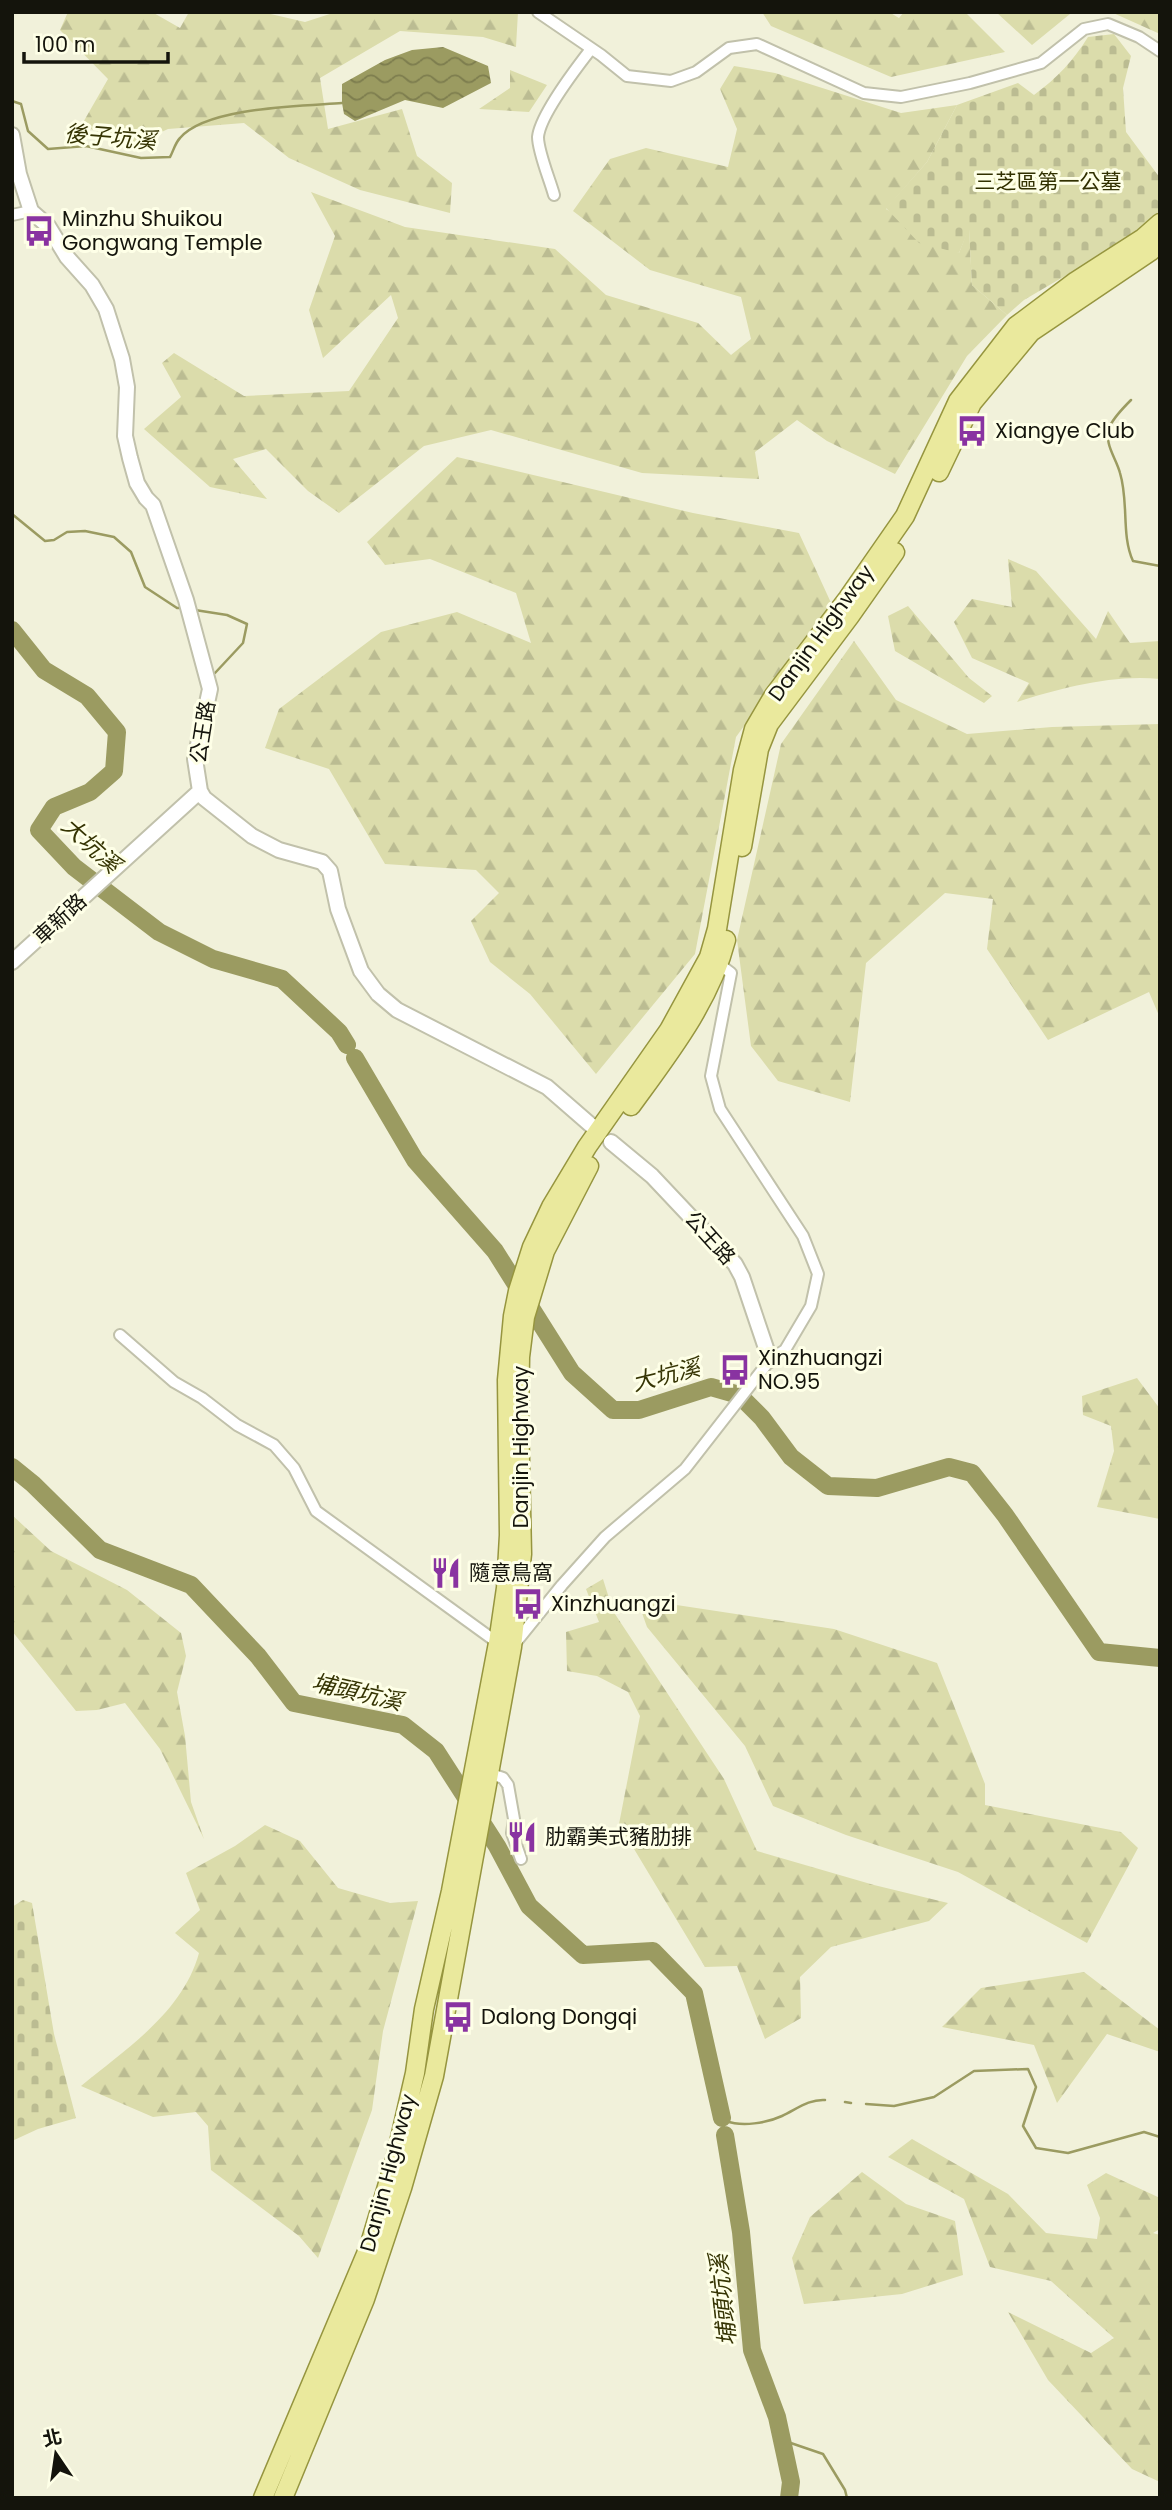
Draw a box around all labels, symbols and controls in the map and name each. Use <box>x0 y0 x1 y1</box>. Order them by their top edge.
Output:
scale bar <box>24 21 168 65</box>
text: 100 m <box>35 30 95 59</box>
water label: 後子坑溪 <box>63 117 160 157</box>
park label: 三芝區第一公墓 <box>975 167 1122 196</box>
place label: Minzhu Shuikou Gongwang Temple <box>62 204 262 257</box>
bus stop icon: Minzhu Shuikou Gongwang Temple <box>22 214 56 248</box>
bus stop icon: Xiangye Club <box>955 414 989 448</box>
place label: Xiangye Club <box>995 416 1135 445</box>
street label: Danjin Highway <box>761 558 880 707</box>
street label: 公王路 <box>183 699 222 765</box>
water label: 大坑溪 <box>55 810 130 882</box>
street label: 車新路 <box>27 887 93 951</box>
street label: 公王路 <box>679 1205 742 1271</box>
place label: Xinzhuangzi NO.95 <box>758 1343 883 1396</box>
water label: 大坑溪 <box>629 1350 706 1399</box>
bus stop icon: Xinzhuangzi NO.95 <box>718 1353 752 1387</box>
street label: Danjin Highway <box>506 1366 535 1528</box>
restaurant icon: 隨意鳥窩 <box>429 1556 463 1590</box>
place label: 隨意鳥窩 <box>469 1558 553 1587</box>
bus stop icon: Xinzhuangzi <box>511 1587 545 1621</box>
place label: Xinzhuangzi <box>551 1589 676 1618</box>
water label: 埔頭坑溪 <box>309 1666 408 1719</box>
restaurant icon: 肋霸美式豬肋排 <box>505 1820 539 1854</box>
place label: 肋霸美式豬肋排 <box>545 1822 692 1851</box>
bus stop icon: Dalong Dongqi <box>441 2000 475 2034</box>
place label: Dalong Dongqi <box>481 2002 637 2031</box>
street label: Danjin Highway <box>352 2090 423 2255</box>
water label: 埔頭坑溪 <box>702 2250 744 2347</box>
north arrow <box>21 2419 91 2489</box>
text: 北 <box>40 2423 65 2453</box>

